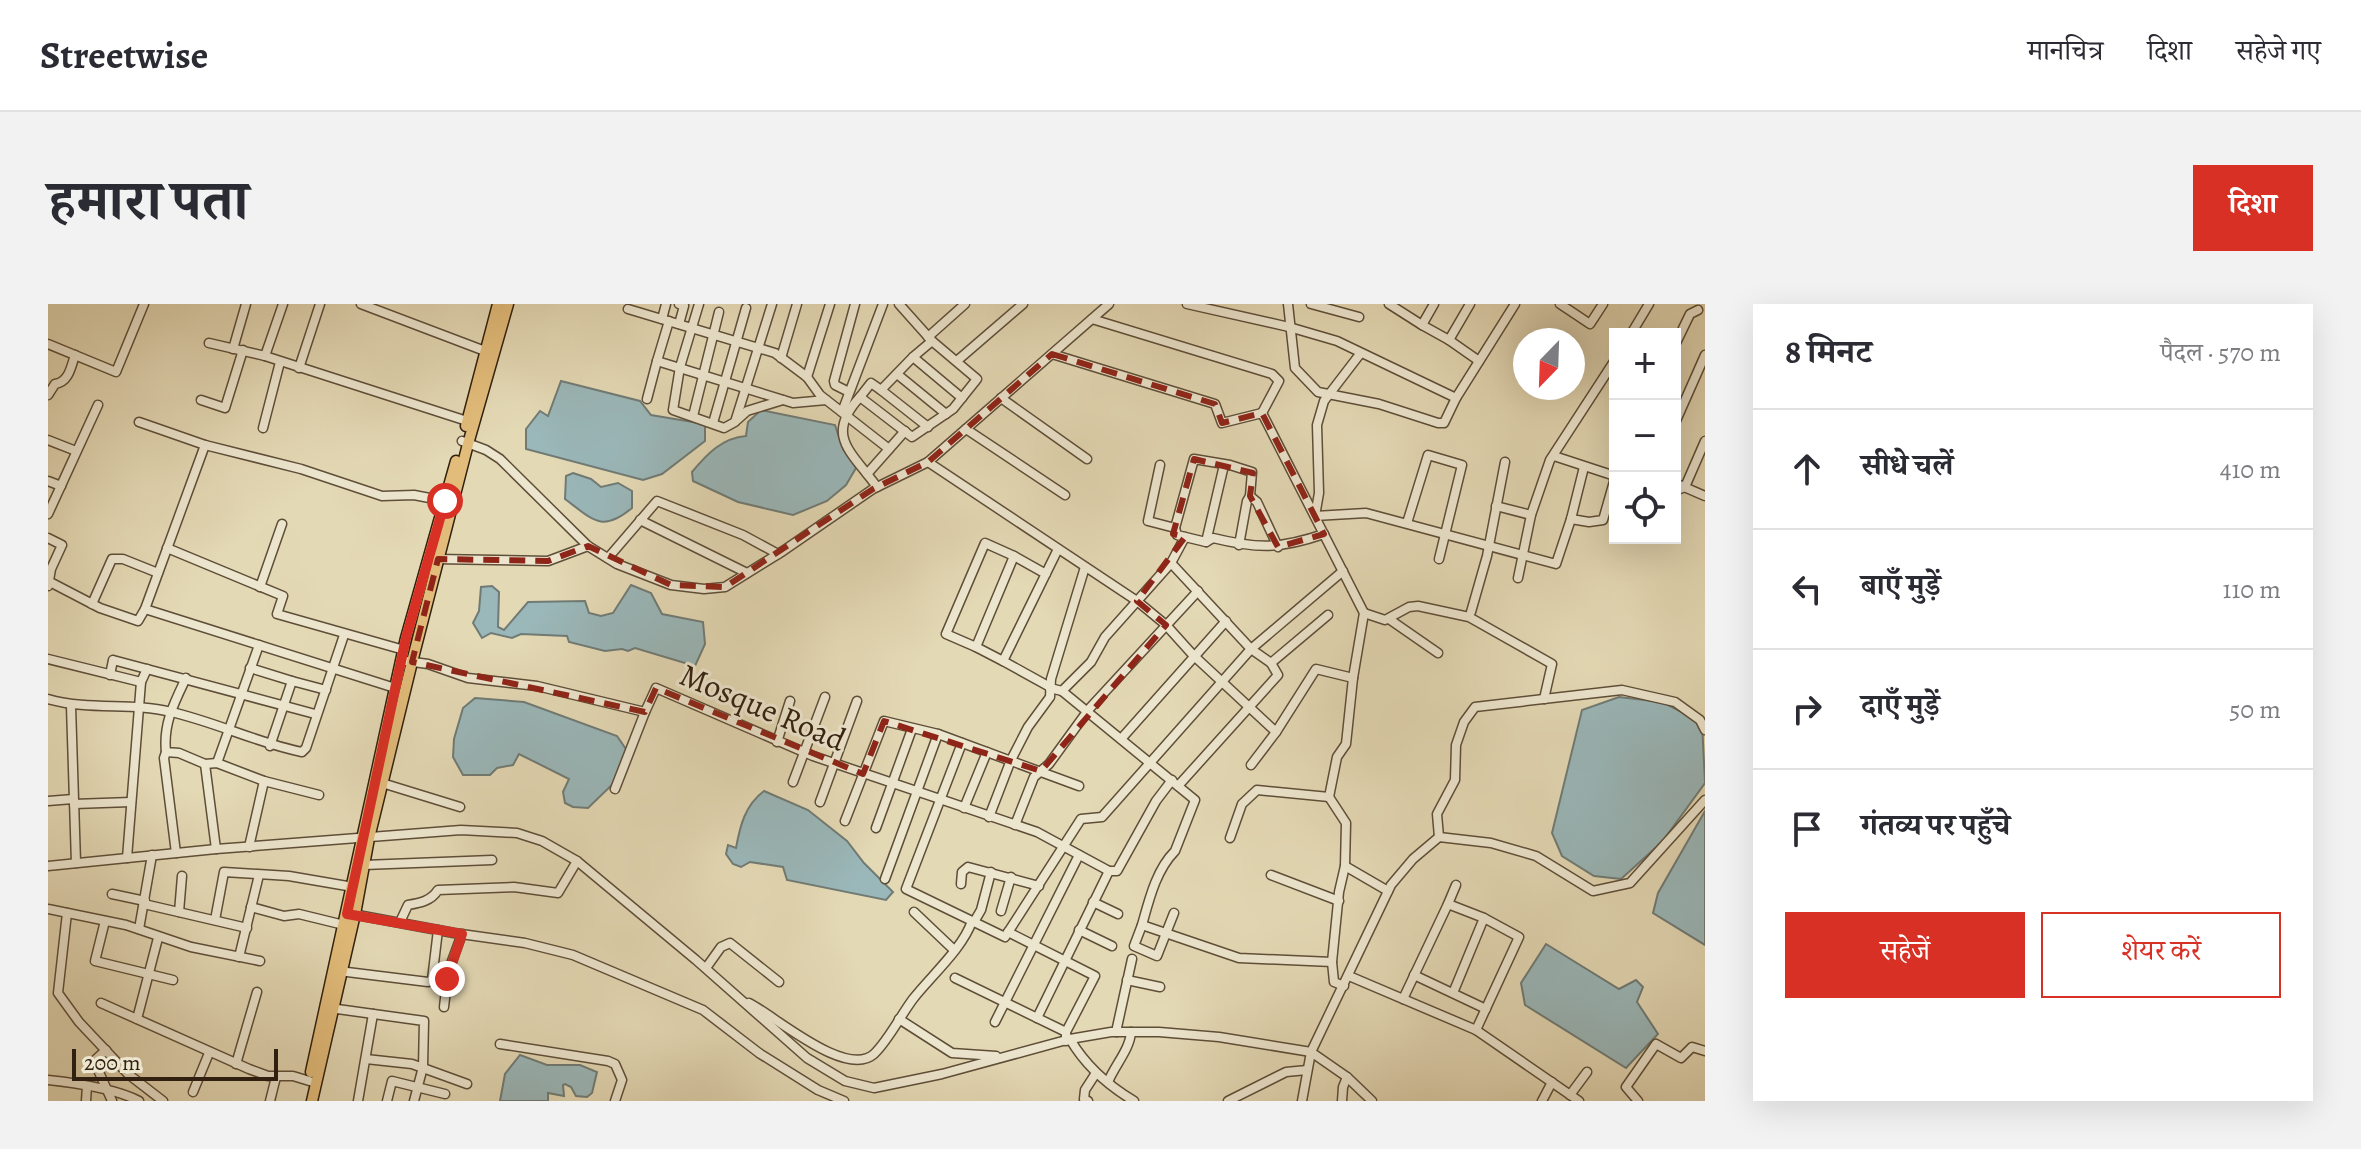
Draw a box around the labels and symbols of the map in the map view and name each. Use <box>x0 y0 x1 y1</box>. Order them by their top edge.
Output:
north arrow <box>1513 328 1585 400</box>
route start <box>427 483 463 519</box>
street label: Mosque Road <box>673 652 854 762</box>
route end <box>429 961 465 997</box>
scale bar <box>72 1045 278 1081</box>

